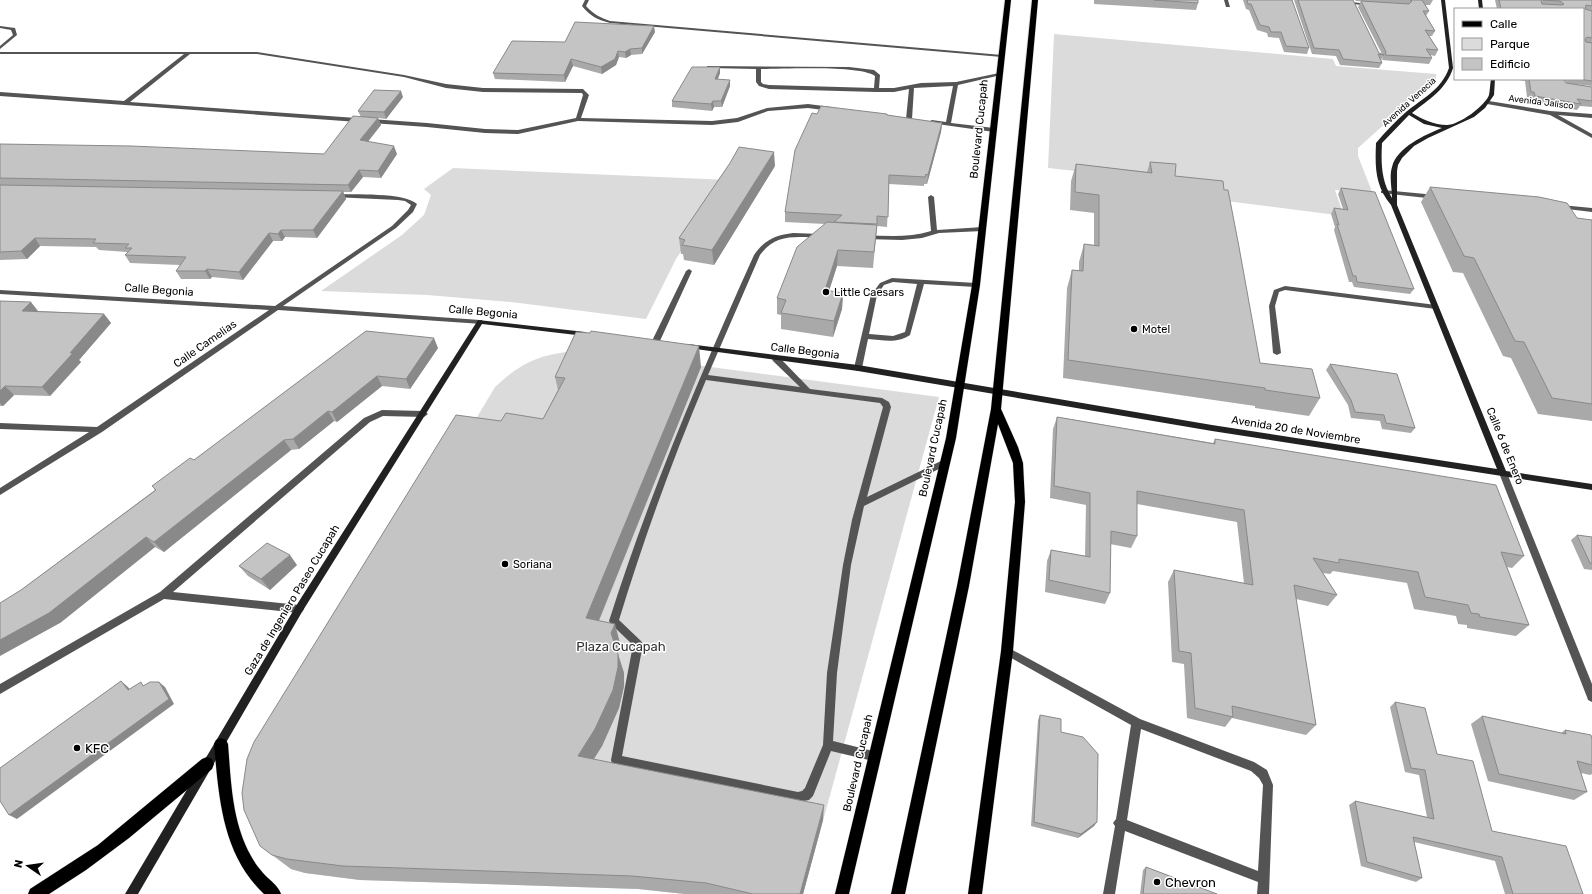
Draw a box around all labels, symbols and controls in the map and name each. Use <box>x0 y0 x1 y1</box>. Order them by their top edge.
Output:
legend <box>1454 8 1584 80</box>
text: Calle <box>1490 17 1517 31</box>
text: Parque <box>1490 37 1530 51</box>
text: Edificio <box>1490 57 1530 71</box>
street label: Avenida Venecia <box>1380 75 1438 129</box>
street label: Boulevard Cucapah <box>967 79 991 179</box>
street label: Avenida Jalisco <box>1508 93 1574 111</box>
street label: Calle Begonia <box>124 281 194 299</box>
place label: Little Caesars <box>834 286 904 299</box>
marker: Little Caesars <box>821 287 831 297</box>
street label: Calle Begonia <box>448 303 518 321</box>
street label: Calle Camelias <box>171 317 239 371</box>
place label: Motel <box>1142 323 1170 336</box>
marker: Motel <box>1129 324 1139 334</box>
street label: Calle Begonia <box>770 340 840 362</box>
street label: Boulevard Cucapah <box>916 398 950 498</box>
street label: Calle 6 de Enero <box>1484 405 1526 487</box>
street label: Avenida 20 de Noviembre <box>1231 413 1361 447</box>
street label: Gaza de Ingeniero Paseo Cucapah <box>242 522 342 678</box>
place label: Soriana <box>513 558 552 571</box>
marker: Soriana <box>500 559 510 569</box>
park label: Plaza Cucapah <box>576 639 666 654</box>
street label: Boulevard Cucapah <box>840 713 876 813</box>
place label: KFC <box>85 741 109 756</box>
marker: KFC <box>72 743 82 753</box>
north arrow <box>8 846 48 886</box>
text: N <box>12 858 26 869</box>
place label: Chevron <box>1165 875 1216 890</box>
marker: Chevron <box>1152 877 1162 887</box>

